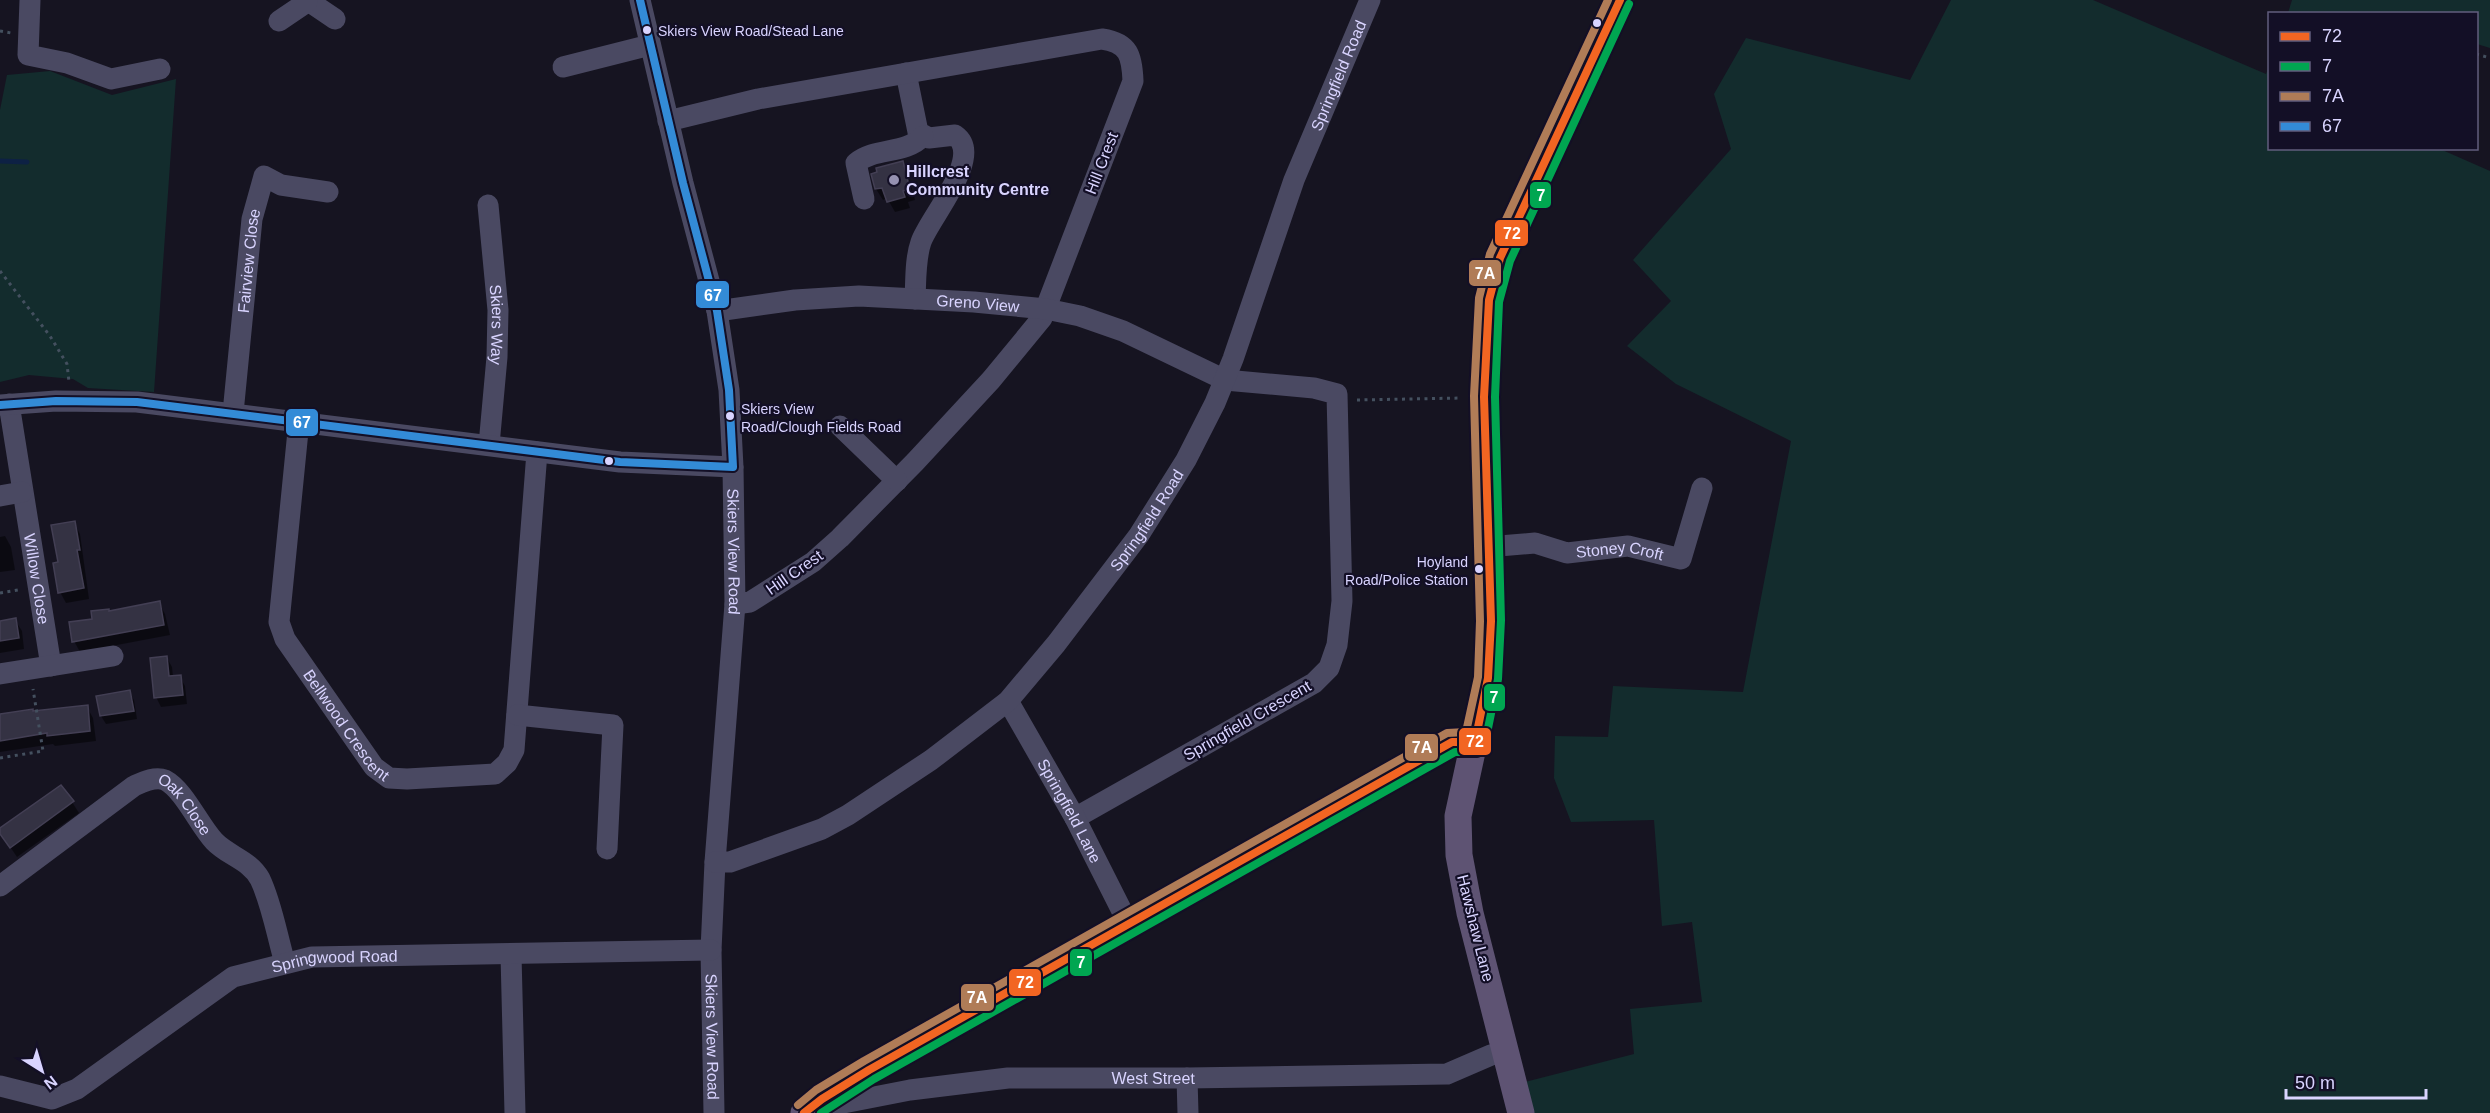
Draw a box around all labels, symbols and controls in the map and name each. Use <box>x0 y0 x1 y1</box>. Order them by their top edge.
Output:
legend <box>2268 12 2478 150</box>
unlabelled marker <box>1591 17 1603 29</box>
street label: Springfield Road <box>1308 18 1369 133</box>
place label: Skiers View Road/Stead Lane <box>658 23 844 39</box>
marker: Skiers View Road/Stead Lane <box>641 24 653 36</box>
text: 72 <box>2322 26 2342 46</box>
text: 7 <box>2322 56 2332 76</box>
text: 7A <box>2322 86 2344 106</box>
text: 67 <box>2322 116 2342 136</box>
street label: Hill Crest <box>1082 129 1121 197</box>
place label: Hillcrest Community Centre <box>906 163 1049 198</box>
marker: Hillcrest Community Centre <box>887 173 901 187</box>
line badge: 7 <box>1529 181 1552 209</box>
text: 7 <box>1537 187 1546 204</box>
street label: Fairview Close <box>235 207 264 314</box>
line badge: 72 <box>1494 219 1529 247</box>
text: 72 <box>1503 225 1521 242</box>
line badge: 7A <box>1468 259 1502 287</box>
text: 7A <box>1475 265 1496 282</box>
line badge: 67 <box>695 280 730 309</box>
street label: Skiers Way <box>487 284 506 365</box>
text: 67 <box>704 287 722 304</box>
street label: Greno View <box>936 292 1021 315</box>
place label: Skiers View Road/Clough Fields Road <box>741 401 901 435</box>
line badge: 67 <box>285 408 319 437</box>
marker: Skiers View Road/Clough Fields Road <box>724 410 736 422</box>
text: 67 <box>293 414 311 431</box>
unlabelled marker <box>603 455 615 467</box>
street label: Springfield Road <box>1107 466 1187 574</box>
street label: Skiers View Road <box>724 488 743 615</box>
street label: Willow Close <box>21 532 52 626</box>
street label: Stoney Croft <box>1575 538 1666 564</box>
street label: Hill Crest <box>763 547 826 598</box>
place label: Hoyland Road/Police Station <box>1345 554 1468 588</box>
marker: Hoyland Road/Police Station <box>1473 563 1485 575</box>
street label: Bellwood Crescent <box>300 667 393 785</box>
street label: Springfield Crescent <box>1181 677 1314 764</box>
line badge: 7 <box>1483 683 1506 712</box>
text: 7 <box>1490 689 1499 706</box>
line badge: 72 <box>1458 727 1492 756</box>
line badge: 7A <box>1404 733 1439 762</box>
text: 72 <box>1466 733 1484 750</box>
text: 7A <box>1412 739 1433 756</box>
street label: Springfield Lane <box>1034 756 1104 866</box>
street label: Oak Close <box>155 770 214 839</box>
street label: Hawshaw Lane <box>1454 873 1497 983</box>
street label: Springwood Road <box>270 947 398 976</box>
line badge: 7 <box>1069 948 1093 977</box>
text: 7 <box>1077 954 1086 971</box>
line badge: 72 <box>1008 968 1042 997</box>
street label: Skiers View Road <box>702 973 722 1100</box>
text: 72 <box>1016 974 1034 991</box>
line badge: 7A <box>960 983 995 1012</box>
text: 7A <box>967 989 988 1006</box>
north arrow <box>12 1041 72 1101</box>
scale bar <box>2286 1062 2426 1100</box>
street label: West Street <box>1111 1070 1196 1087</box>
text: N <box>41 1072 60 1093</box>
text: 50 m <box>2295 1073 2335 1093</box>

